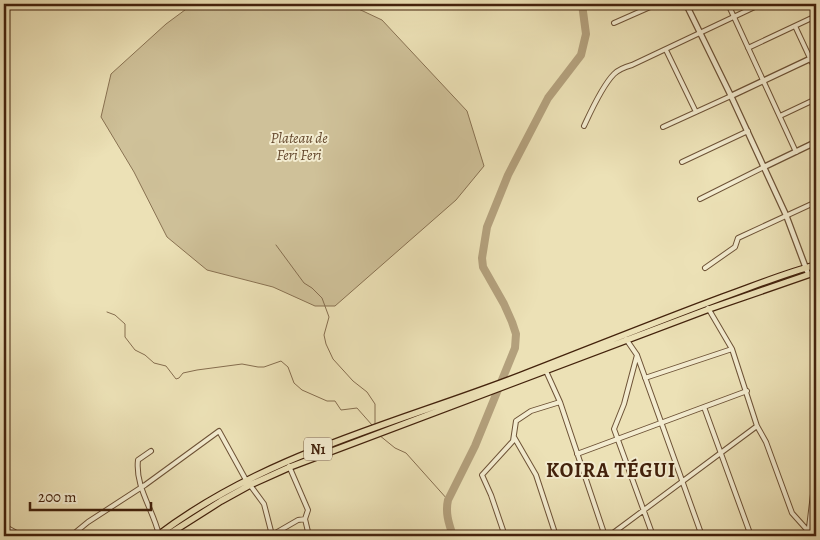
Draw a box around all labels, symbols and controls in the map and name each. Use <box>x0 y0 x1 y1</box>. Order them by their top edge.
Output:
park label: Plateau de Feri Feri <box>270 128 328 165</box>
road number: N1 <box>304 438 332 460</box>
district label: KOIRA TÉGUI <box>546 457 676 484</box>
scale bar <box>30 480 151 512</box>
text: 200 m <box>38 487 77 507</box>

